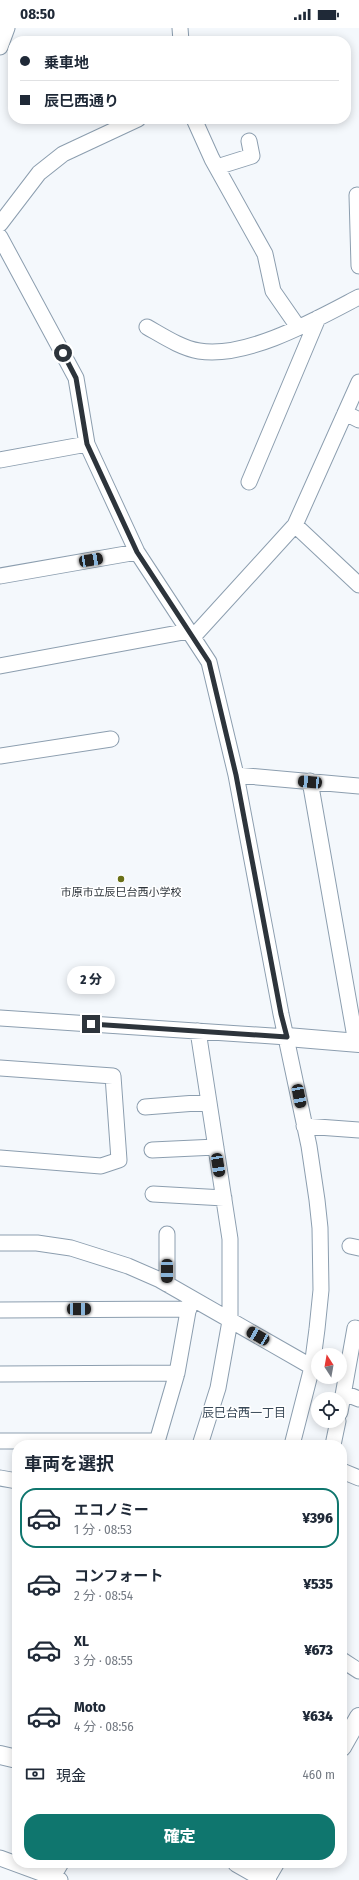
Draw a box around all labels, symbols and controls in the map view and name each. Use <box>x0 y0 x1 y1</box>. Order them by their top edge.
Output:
text: 08:50 <box>20 5 55 23</box>
text: 乗車地 <box>44 54 89 72</box>
text: 辰巳西通り <box>44 92 119 110</box>
route start <box>54 344 72 362</box>
car <box>78 552 104 568</box>
car <box>298 775 322 789</box>
marker: 市原市立辰巳台西小学校 <box>116 874 126 884</box>
place label: 市原市立辰巳台西小学校 <box>61 886 182 899</box>
callout: 2 分 <box>67 966 115 994</box>
text: 2 分 <box>80 972 102 987</box>
route end <box>82 1015 100 1033</box>
car <box>291 1083 307 1109</box>
car <box>210 1152 226 1178</box>
car <box>161 1259 173 1283</box>
car <box>67 1303 91 1315</box>
car <box>245 1325 271 1347</box>
north arrow <box>311 1348 347 1384</box>
map controls <box>311 1348 347 1428</box>
button: locate <box>311 1392 347 1428</box>
district label: 辰巳台西一丁目 <box>202 1406 286 1420</box>
text: 車両を選択 <box>24 1453 114 1475</box>
icon: car <box>26 1500 62 1536</box>
text: エコノミー <box>74 1501 149 1519</box>
text: ¥396 <box>302 1509 333 1527</box>
text: 1 分 · 08:53 <box>74 1522 132 1537</box>
icon: car <box>26 1566 62 1602</box>
text: コンフォート <box>74 1567 164 1585</box>
text: ¥535 <box>303 1575 333 1593</box>
text: 2 分 · 08:54 <box>74 1588 133 1603</box>
icon: car <box>26 1632 62 1668</box>
text: XL <box>74 1632 89 1650</box>
text: ¥673 <box>304 1641 333 1659</box>
text: 3 分 · 08:55 <box>74 1653 133 1668</box>
icon: car <box>26 1698 62 1734</box>
text: Moto <box>74 1698 106 1716</box>
text: ¥634 <box>303 1707 333 1725</box>
text: 4 分 · 08:56 <box>74 1719 134 1734</box>
icon: cash <box>24 1763 46 1785</box>
text: 現金 <box>56 1767 86 1785</box>
text: 460 m <box>302 1767 335 1782</box>
button: 確定 <box>24 1814 335 1860</box>

